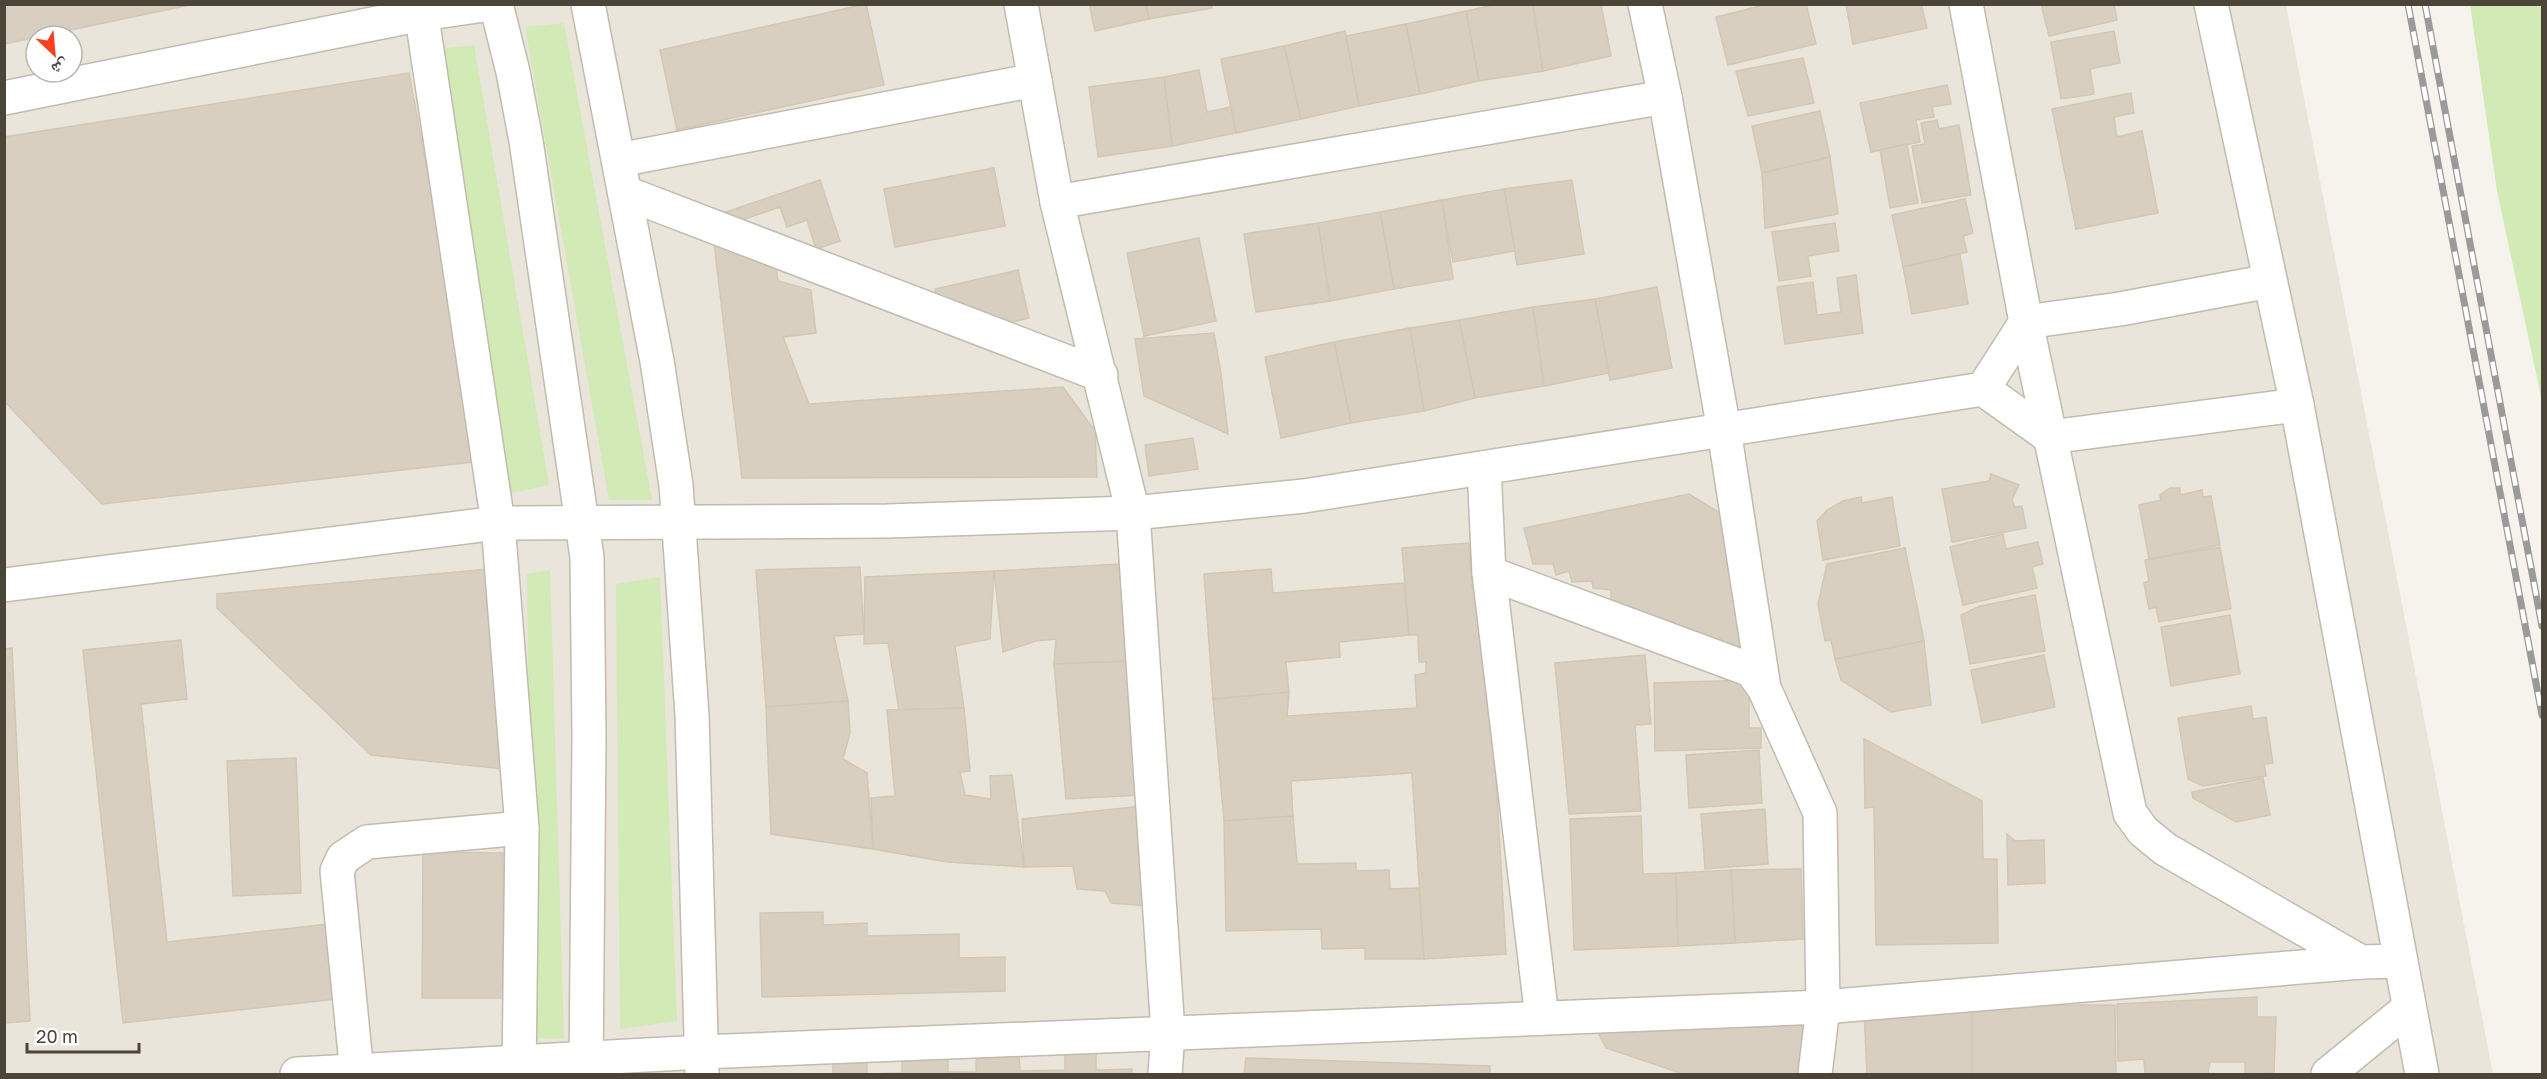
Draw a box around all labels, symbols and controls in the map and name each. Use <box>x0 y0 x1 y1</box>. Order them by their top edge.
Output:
north arrow <box>24 24 84 84</box>
text: ش <box>49 55 73 80</box>
scale bar <box>27 1016 140 1054</box>
text: 20 m <box>36 1025 78 1047</box>

